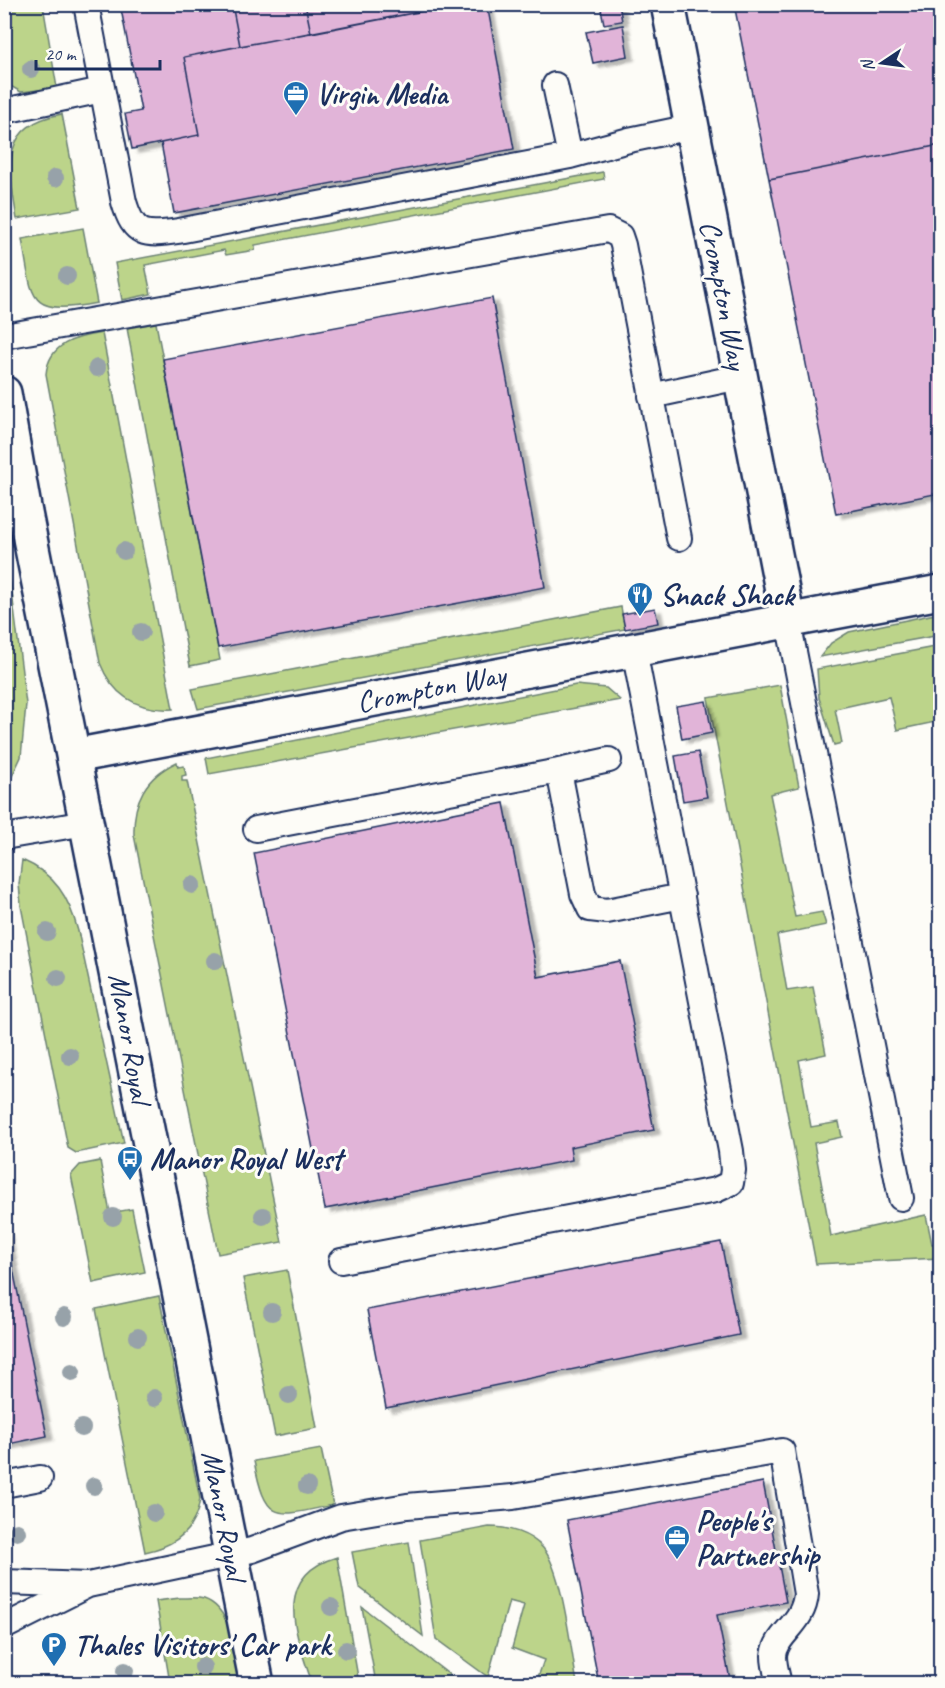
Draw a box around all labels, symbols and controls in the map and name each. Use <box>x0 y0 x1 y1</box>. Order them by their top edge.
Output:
scale bar <box>36 33 160 71</box>
north arrow <box>852 33 912 93</box>
text: 20 m <box>45 43 78 65</box>
text: N <box>857 56 879 73</box>
place label: Virgin Media <box>316 75 450 113</box>
office icon: Virgin Media <box>281 79 311 117</box>
street label: Crompton Way <box>691 217 758 375</box>
place label: Snack Shack <box>660 576 797 614</box>
restaurant icon: Snack Shack <box>625 580 655 618</box>
street label: Crompton Way <box>353 654 511 721</box>
street label: Manor Royal <box>100 970 161 1111</box>
place label: Manor Royal West <box>150 1140 347 1178</box>
bus stop icon: Manor Royal West <box>115 1144 145 1182</box>
street label: Manor Royal <box>193 1447 256 1588</box>
place label: People's Partnership <box>696 1502 822 1574</box>
office icon: People's Partnership <box>662 1523 692 1561</box>
place label: Thales Visitors' Car park <box>74 1626 333 1664</box>
parking icon: Thales Visitors' Car park <box>39 1630 69 1668</box>

